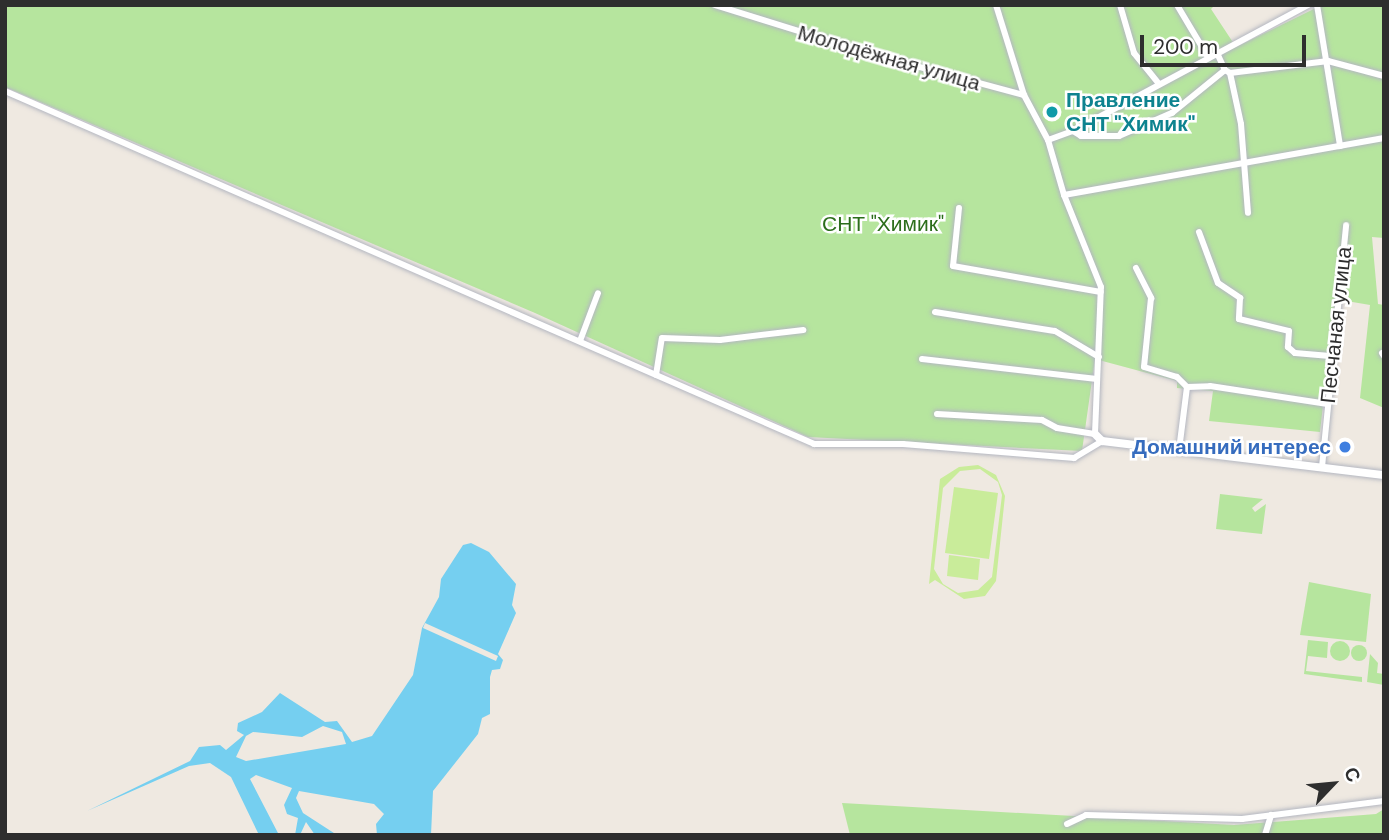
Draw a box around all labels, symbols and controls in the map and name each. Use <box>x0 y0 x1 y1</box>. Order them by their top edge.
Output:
street label: Молодёжная улица <box>795 20 983 96</box>
scale bar <box>1144 21 1310 65</box>
text: 200 m <box>1153 33 1218 61</box>
place label: Правление СНТ "Химик" <box>1066 87 1195 137</box>
marker: Правление СНТ "Химик" <box>1044 104 1060 120</box>
park label: СНТ "Химик" <box>822 211 944 237</box>
street label: Песчаная улица <box>1315 245 1357 405</box>
place label: Домашний интерес <box>1132 434 1331 460</box>
marker: Домашний интерес <box>1337 439 1353 455</box>
north arrow <box>1298 749 1368 819</box>
text: С <box>1338 763 1367 786</box>

